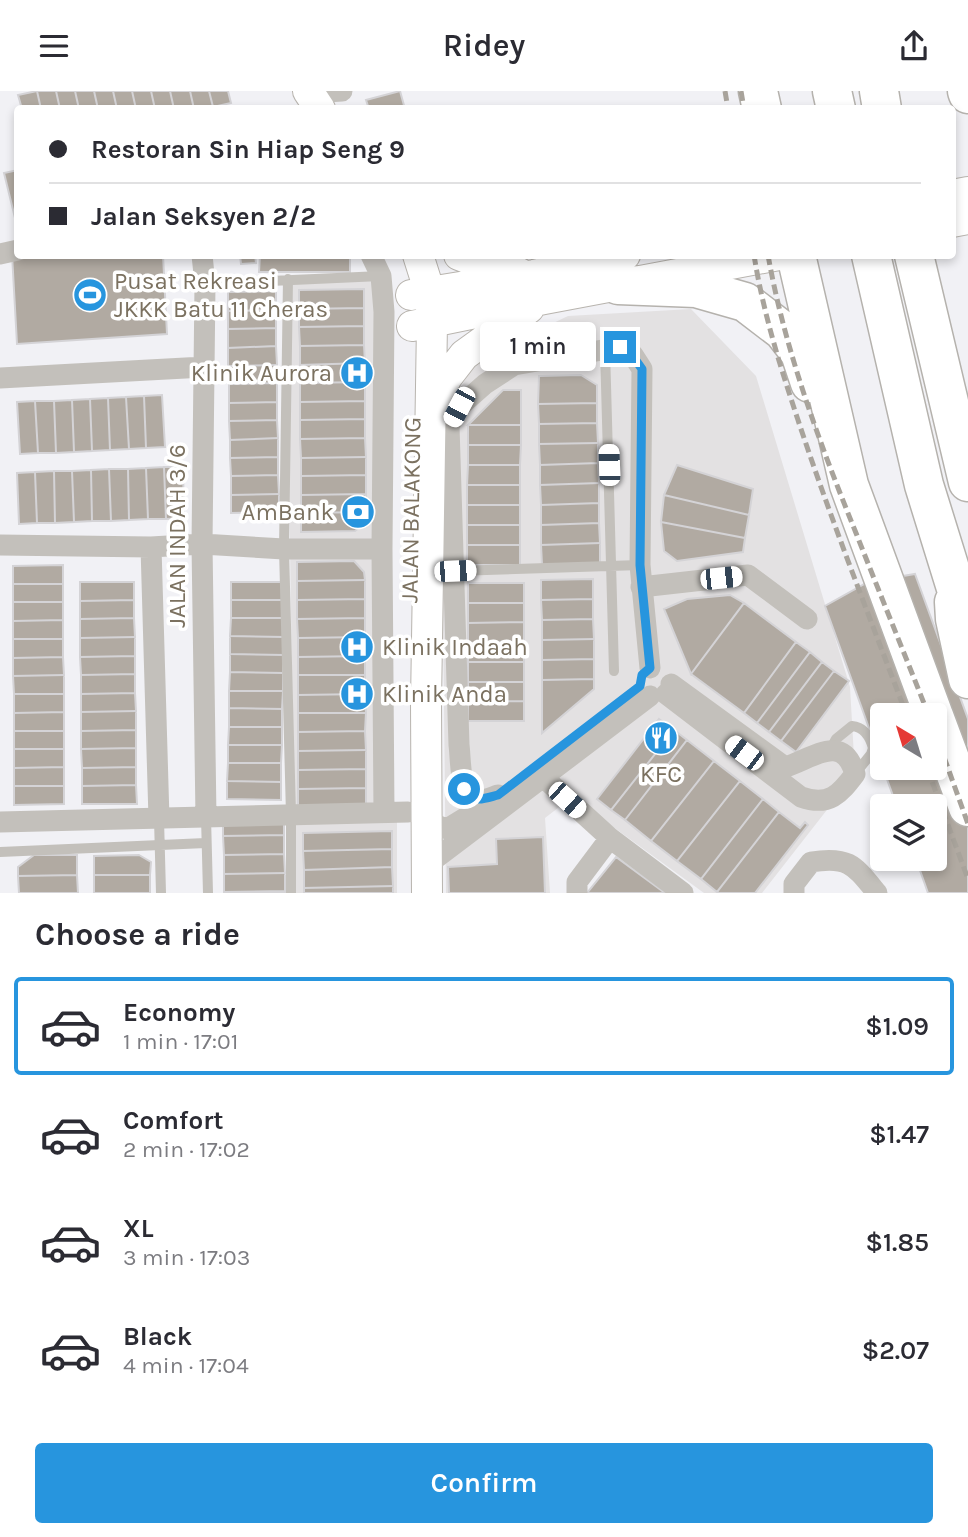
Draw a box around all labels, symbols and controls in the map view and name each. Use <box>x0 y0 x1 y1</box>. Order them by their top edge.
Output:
icon: menu <box>35 27 73 65</box>
text: Ridey <box>443 27 525 64</box>
icon: share <box>895 27 933 65</box>
text: Restoran Sin Hiap Seng 9 <box>91 134 405 165</box>
text: Jalan Seksyen 2/2 <box>91 201 316 232</box>
place label: Pusat Rekreasi JKKK Batu 11 Cheras <box>114 267 328 323</box>
sports icon: Pusat Rekreasi JKKK Batu 11 Cheras <box>71 276 109 314</box>
callout: 1 min <box>480 323 596 371</box>
route end <box>604 331 636 363</box>
text: 1 min <box>509 333 567 360</box>
hospital icon: Klinik Aurora <box>338 354 376 392</box>
place label: Klinik Aurora <box>191 359 332 387</box>
car <box>440 384 479 430</box>
street label: JALAN BALAKONG <box>395 417 427 603</box>
street label: JALAN INDAH 3/6 <box>163 444 191 628</box>
car <box>598 444 621 486</box>
bank icon: AmBank <box>339 493 377 531</box>
place label: AmBank <box>242 498 334 526</box>
car <box>434 560 477 582</box>
car <box>700 565 743 591</box>
hospital icon: Klinik Indaah <box>338 628 376 666</box>
place label: Klinik Indaah <box>382 633 528 661</box>
hospital icon: Klinik Anda <box>338 675 376 713</box>
place label: Klinik Anda <box>382 680 507 708</box>
north arrow <box>870 703 947 781</box>
map controls <box>870 703 947 871</box>
restaurant icon: KFC <box>642 719 680 757</box>
car <box>721 732 768 774</box>
place label: KFC <box>640 760 682 788</box>
route start <box>448 773 480 805</box>
car <box>545 778 590 822</box>
button: layers <box>870 794 947 871</box>
text: Choose a ride <box>35 916 240 953</box>
icon: car <box>39 995 102 1058</box>
text: Economy <box>123 997 235 1028</box>
text: $1.09 <box>865 1011 929 1042</box>
text: 1 min · 17:01 <box>123 1028 238 1055</box>
icon: car <box>39 1103 102 1166</box>
text: Comfort <box>123 1105 224 1136</box>
text: $1.47 <box>869 1119 929 1150</box>
text: 2 min · 17:02 <box>123 1136 250 1163</box>
icon: car <box>39 1211 102 1274</box>
text: XL <box>123 1213 154 1244</box>
text: $1.85 <box>866 1227 929 1258</box>
text: 3 min · 17:03 <box>123 1244 250 1271</box>
icon: car <box>39 1319 102 1382</box>
text: Black <box>123 1321 192 1352</box>
text: $2.07 <box>862 1335 929 1366</box>
text: 4 min · 17:04 <box>123 1352 249 1379</box>
button: Confirm <box>35 1443 933 1523</box>

